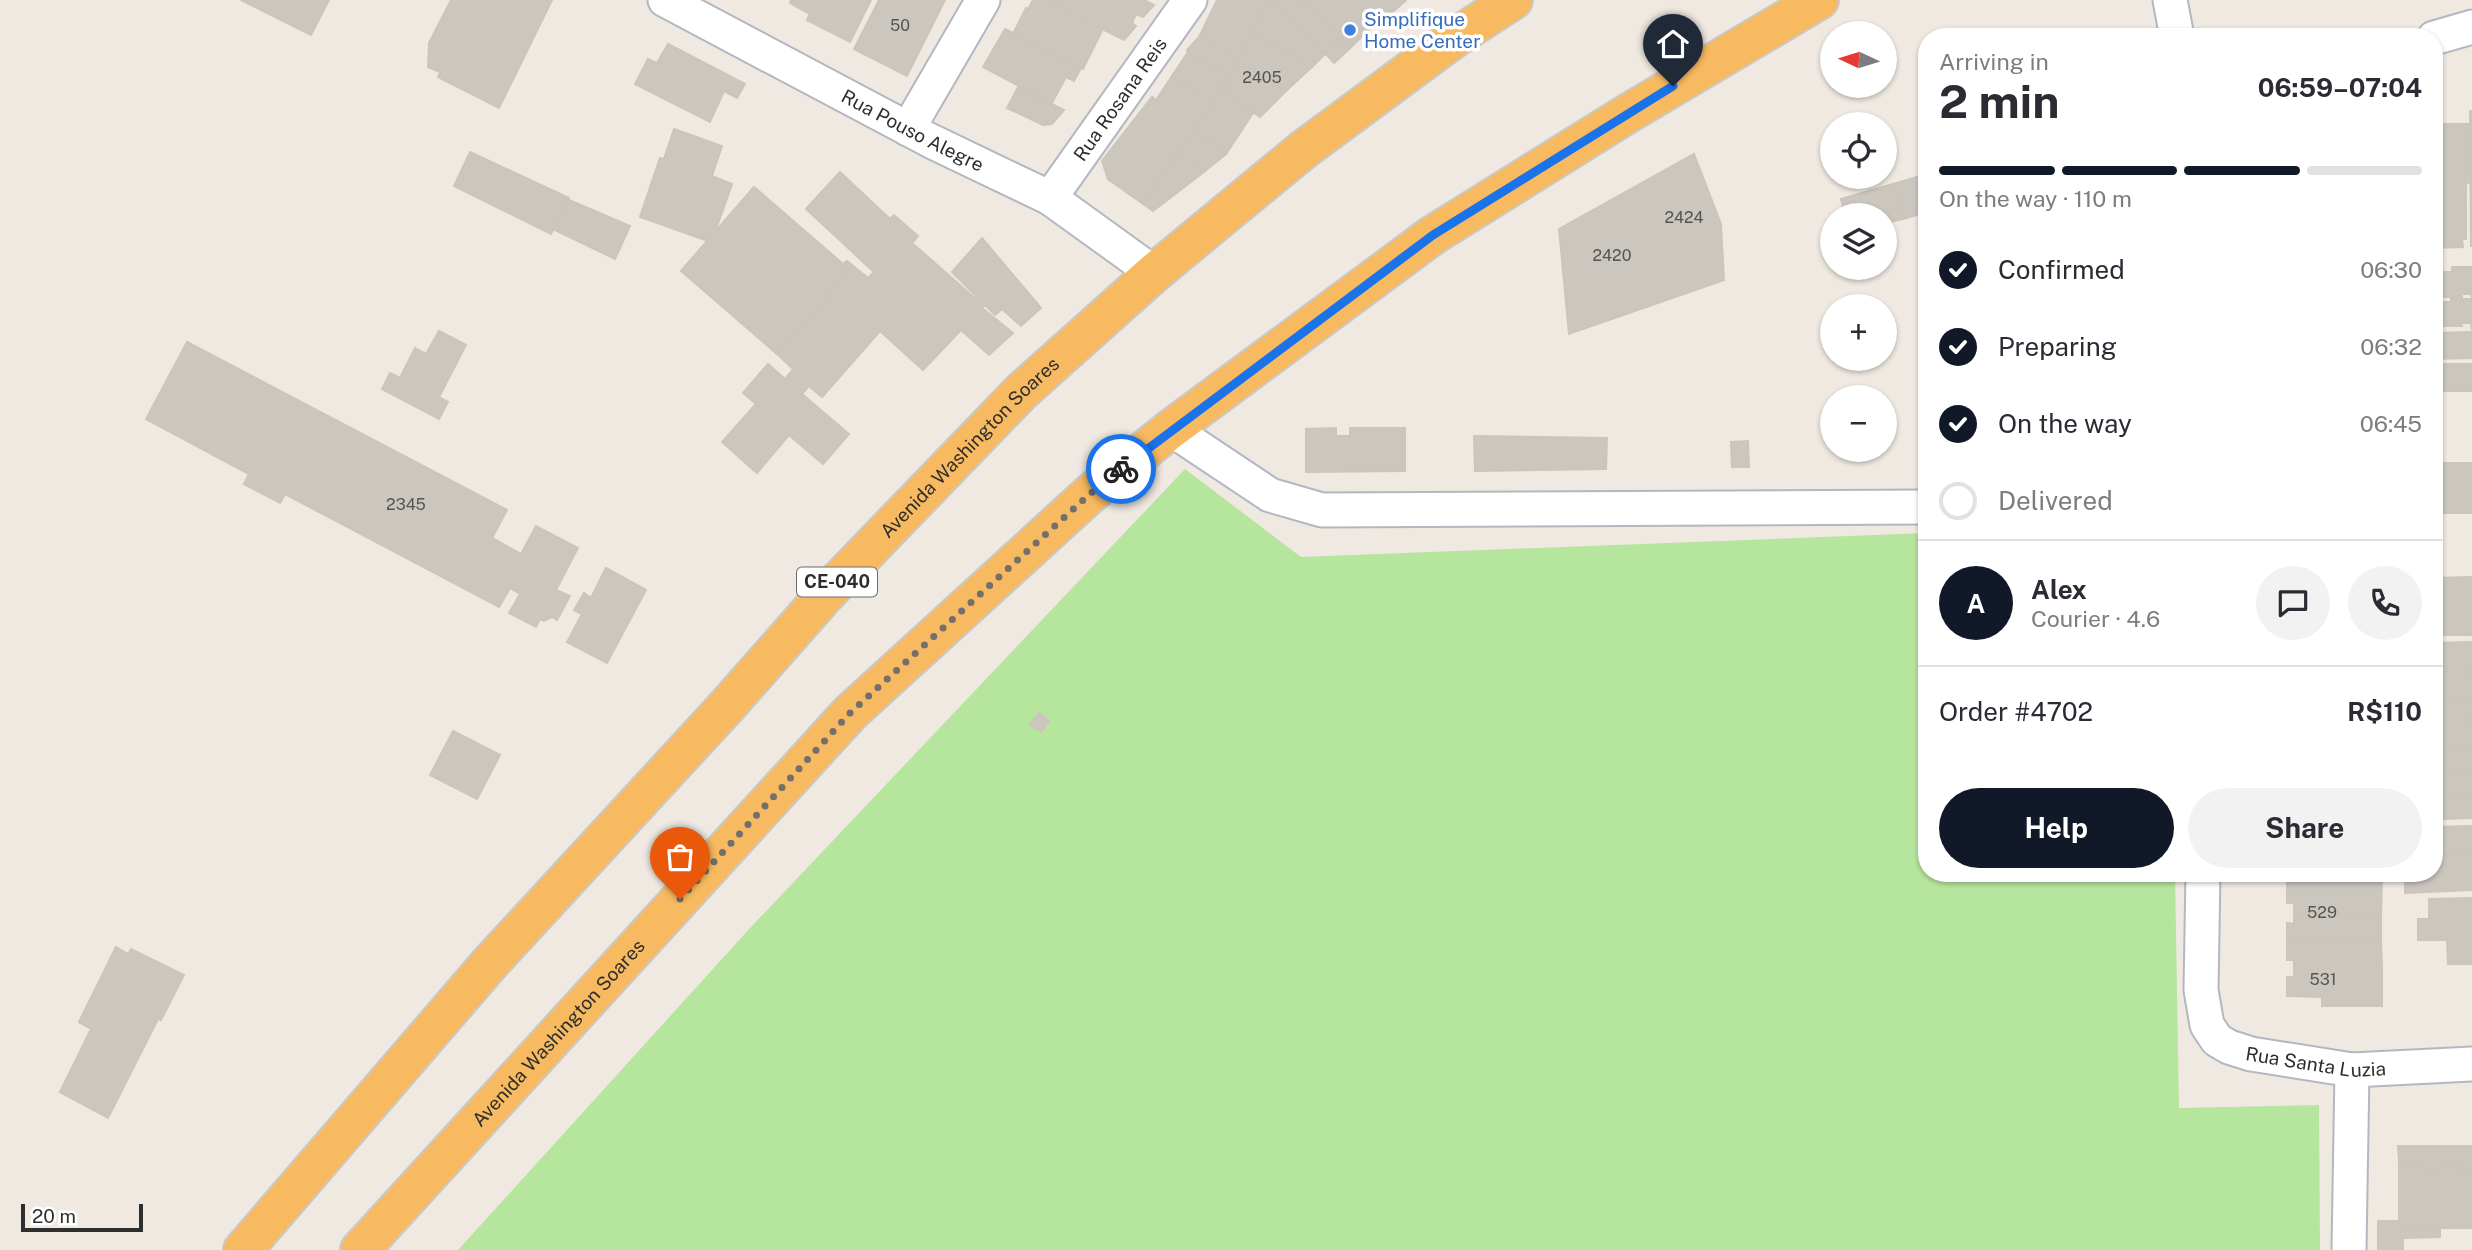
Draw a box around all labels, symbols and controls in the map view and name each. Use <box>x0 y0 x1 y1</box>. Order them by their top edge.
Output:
place label: Simplifique Home Center <box>1364 8 1481 52</box>
pin <box>1643 14 1703 86</box>
house number: 50 <box>890 16 910 35</box>
north arrow <box>1820 21 1897 98</box>
map controls <box>1820 21 1897 462</box>
marker: Simplifique Home Center <box>1342 22 1358 38</box>
icon: home <box>1654 25 1692 63</box>
street label: Rua Rosana Reis <box>1069 33 1171 165</box>
text: Arriving in <box>1939 48 2049 75</box>
house number: 2405 <box>1242 68 1282 87</box>
text: 06:59–07:04 <box>2258 72 2422 103</box>
text: 2 min <box>1939 74 2059 128</box>
street label: Rua Pouso Alegre <box>838 85 987 176</box>
button: locate <box>1820 112 1897 189</box>
text: On the way · 110 m <box>1939 185 2132 212</box>
button: layers <box>1820 203 1897 280</box>
house number: 2424 <box>1664 208 1704 227</box>
house number: 2420 <box>1593 246 1632 265</box>
icon: check <box>1939 251 1977 289</box>
text: Confirmed <box>1998 254 2125 285</box>
text: 06:30 <box>2360 256 2422 283</box>
button: + <box>1820 294 1897 371</box>
icon: check <box>1939 328 1977 366</box>
text: Preparing <box>1998 331 2117 362</box>
text: 06:32 <box>2360 333 2422 360</box>
street label: Avenida Washington Soares <box>875 352 1063 542</box>
button: − <box>1820 385 1897 462</box>
icon: check <box>1939 405 1977 443</box>
text: On the way <box>1998 408 2132 439</box>
text: 06:45 <box>2360 410 2422 437</box>
courier <box>1086 434 1156 504</box>
icon: bike <box>1102 450 1140 488</box>
text: Delivered <box>1998 485 2113 516</box>
house number: 2345 <box>386 495 426 514</box>
button: chat <box>2256 566 2330 640</box>
button: phone <box>2348 566 2422 640</box>
road number: CE-040 <box>797 568 877 596</box>
text: Alex <box>2031 574 2087 605</box>
text: A <box>1967 588 1985 619</box>
text: Courier · 4.6 <box>2031 605 2160 632</box>
text: Order #4702 <box>1939 696 2093 727</box>
text: R$110 <box>2347 696 2422 727</box>
button: Help <box>1939 788 2174 868</box>
button: Share <box>2188 788 2422 868</box>
pin <box>650 827 710 899</box>
icon: bag <box>661 838 699 876</box>
house number: 529 <box>2307 903 2337 922</box>
street label: Avenida Washington Soares <box>467 935 649 1131</box>
house number: 531 <box>2310 970 2336 989</box>
street label: Rua Santa Luzia <box>2244 1042 2386 1081</box>
scale bar <box>21 1201 144 1233</box>
text: 20 m <box>32 1205 76 1227</box>

